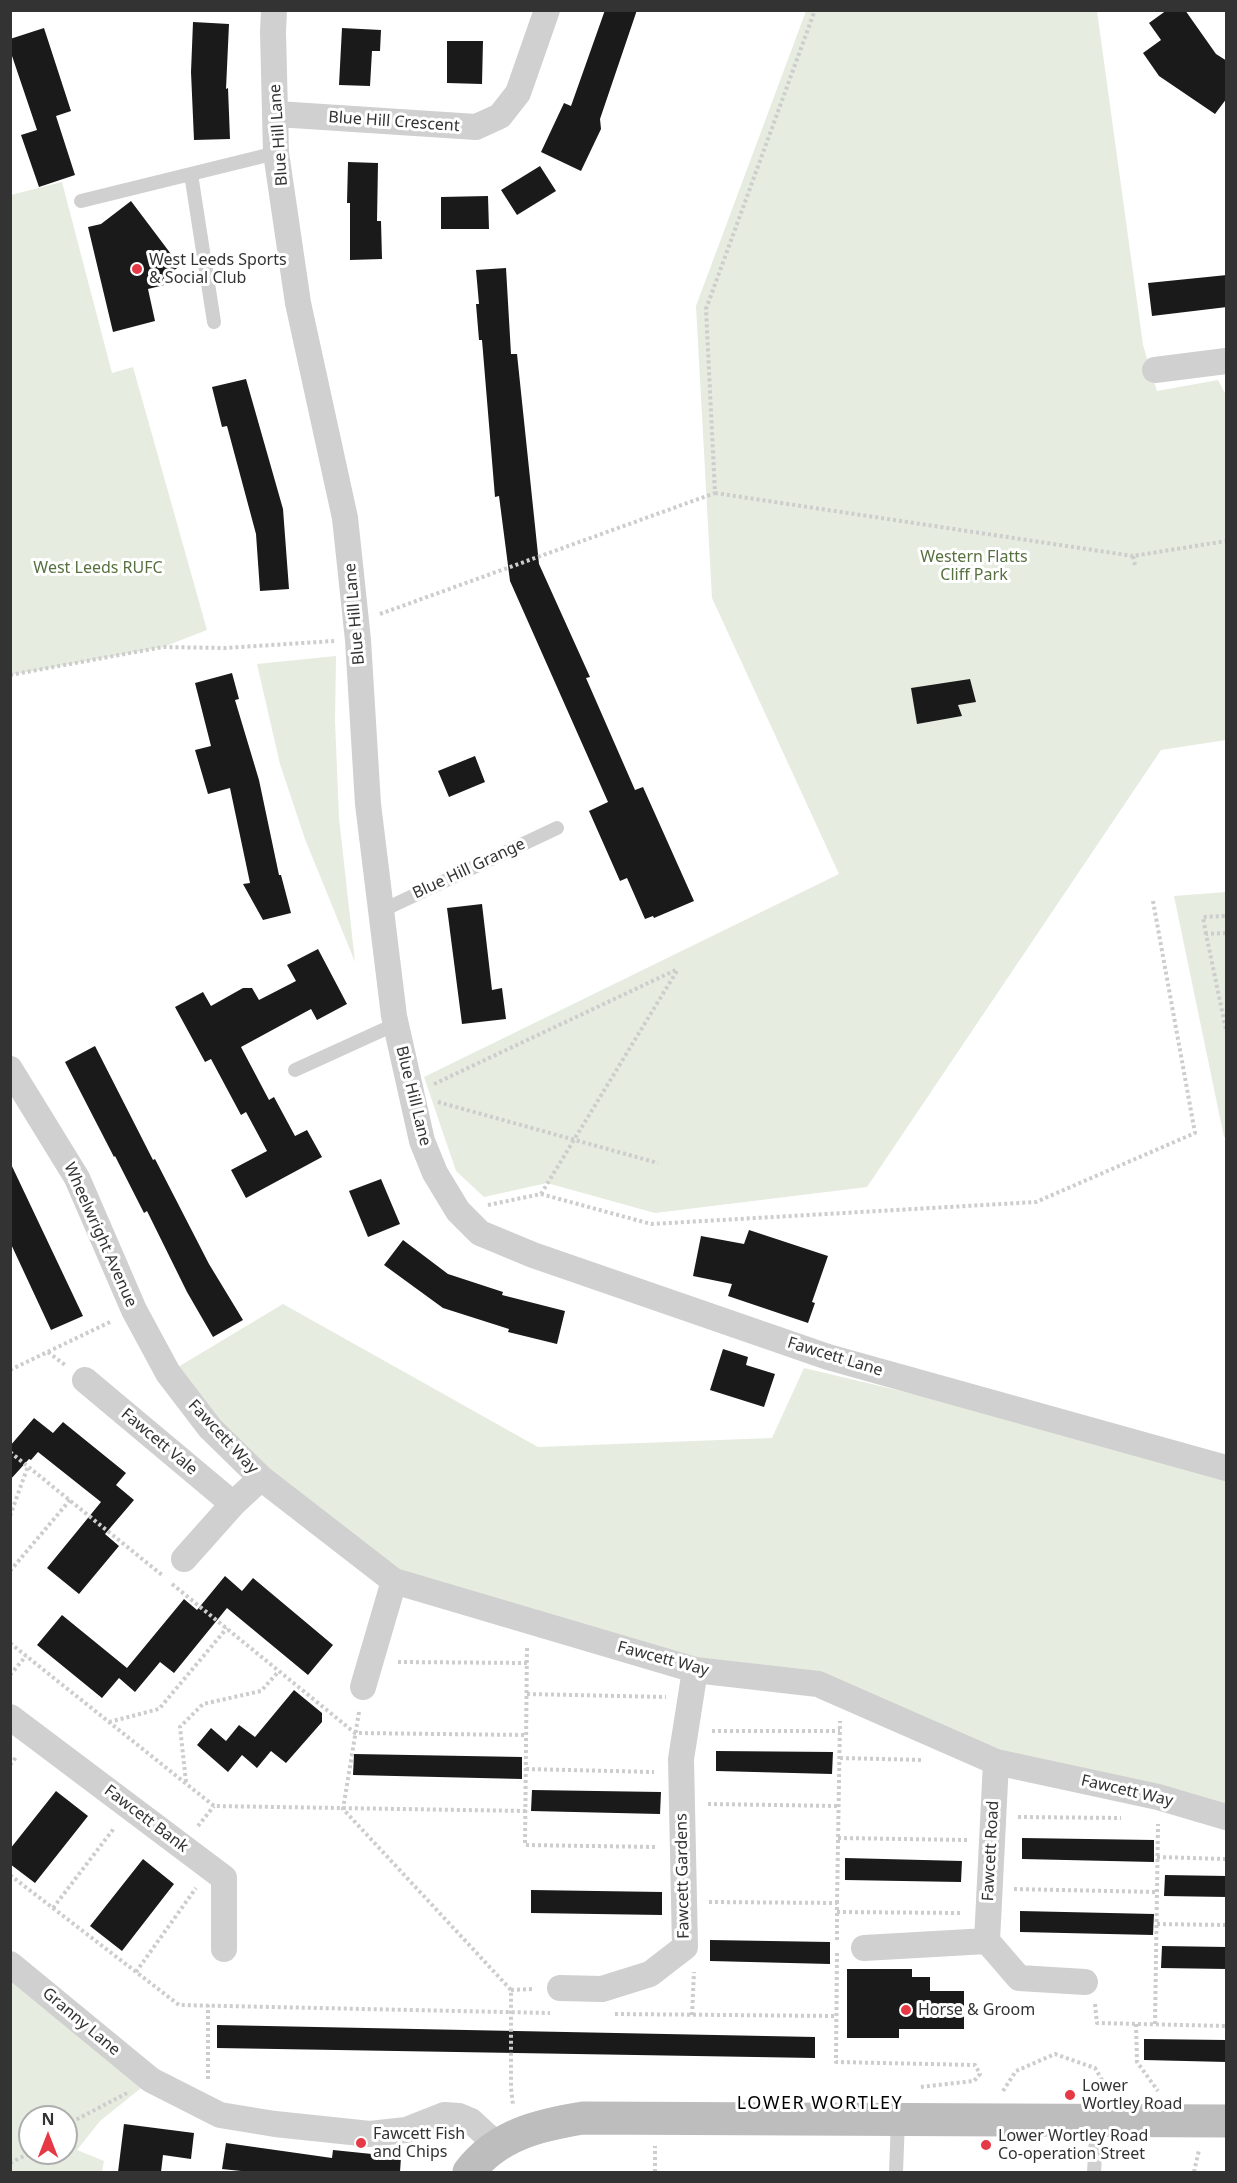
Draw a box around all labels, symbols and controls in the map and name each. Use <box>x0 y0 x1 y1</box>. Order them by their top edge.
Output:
street label: Blue Hill Lane <box>266 83 292 187</box>
street label: Blue Hill Crescent <box>328 108 460 136</box>
place label: West Leeds Sports & Social Club <box>149 250 287 288</box>
marker: West Leeds Sports & Social Club <box>130 262 144 276</box>
park label: Western Flatts Cliff Park <box>920 547 1028 585</box>
park label: West Leeds RUFC <box>33 558 163 578</box>
street label: Blue Hill Lane <box>341 562 369 666</box>
street label: Blue Hill Grange <box>410 835 528 903</box>
street label: Blue Hill Lane <box>391 1044 435 1148</box>
street label: Wheelwright Avenue <box>59 1160 141 1310</box>
street label: Fawcett Lane <box>785 1333 885 1381</box>
street label: Fawcett Way <box>184 1396 262 1478</box>
street label: Fawcett Vale <box>117 1405 201 1479</box>
street label: Fawcett Way <box>615 1638 711 1680</box>
street label: Fawcett Way <box>1079 1771 1175 1811</box>
street label: Fawcett Bank <box>100 1781 192 1857</box>
street label: Fawcett Road <box>979 1800 1003 1902</box>
street label: Fawcett Gardens <box>672 1813 694 1939</box>
street label: Granny Lane <box>38 1984 124 2060</box>
place label: Horse & Groom <box>918 2000 1035 2020</box>
marker: Horse & Groom <box>899 2003 913 2017</box>
place label: Lower Wortley Road <box>1082 2076 1182 2114</box>
marker: Lower Wortley Road <box>1063 2088 1077 2102</box>
district label: LOWER WORTLEY <box>737 2093 903 2115</box>
north arrow <box>18 2105 78 2165</box>
text: N <box>41 2108 55 2130</box>
place label: Fawcett Fish and Chips <box>373 2124 465 2162</box>
place label: Lower Wortley Road Co-operation Street <box>998 2126 1148 2164</box>
marker: Fawcett Fish and Chips <box>354 2136 368 2150</box>
marker: Lower Wortley Road Co-operation Street <box>979 2138 993 2152</box>

